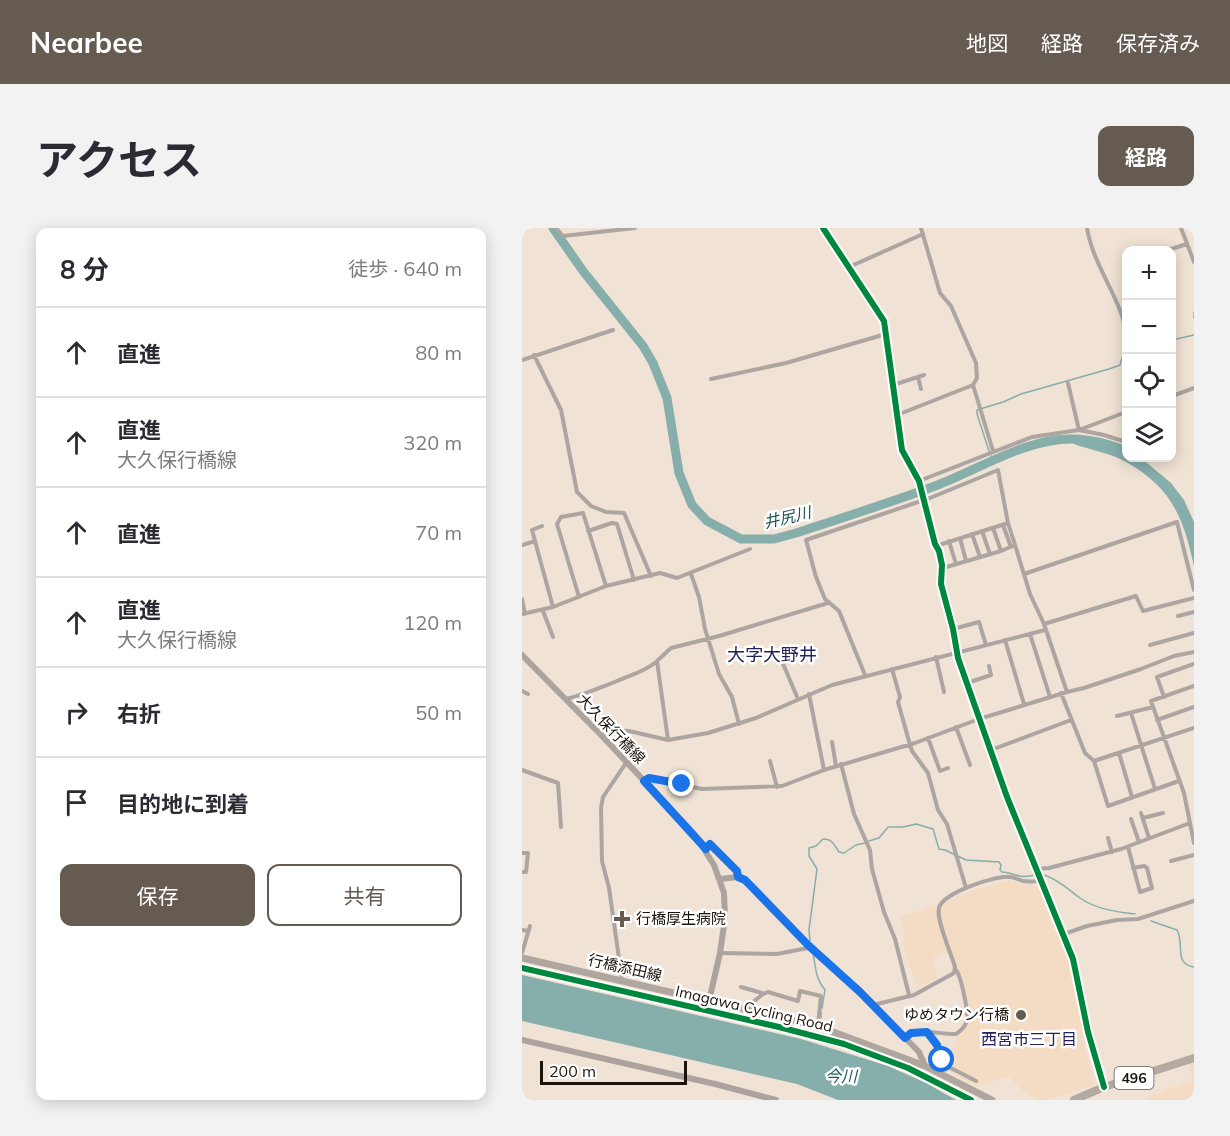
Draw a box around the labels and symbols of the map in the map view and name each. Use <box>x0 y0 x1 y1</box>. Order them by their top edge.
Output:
water label: 井尻川 <box>761 501 815 532</box>
district label: 大字大野井 <box>727 643 817 666</box>
street label: 大久保行橋線 <box>573 690 649 768</box>
route end <box>668 770 694 796</box>
place label: 行橋厚生病院 <box>636 909 726 928</box>
marker: 行橋厚生病院 <box>613 910 631 928</box>
street label: 行橋添田線 <box>586 950 664 985</box>
street label: Imagawa Cycling Road <box>674 981 835 1036</box>
place label: ゆめタウン行橋 <box>904 1005 1009 1024</box>
marker: ゆめタウン行橋 <box>1014 1008 1028 1022</box>
district label: 西宮市三丁目 <box>981 1029 1077 1049</box>
route start <box>928 1046 954 1072</box>
scale bar <box>540 1058 687 1086</box>
water label: 今川 <box>825 1066 859 1086</box>
road number: 496 <box>1114 1067 1154 1089</box>

